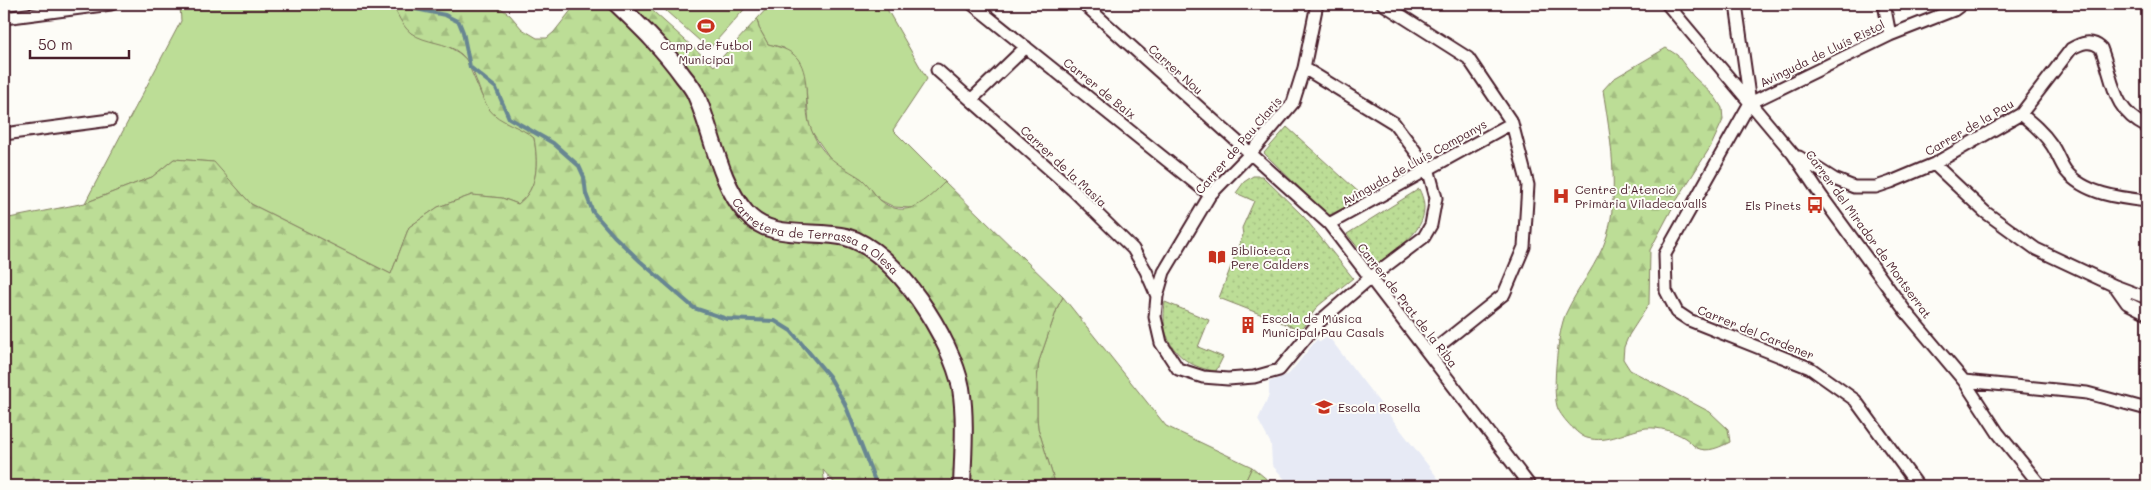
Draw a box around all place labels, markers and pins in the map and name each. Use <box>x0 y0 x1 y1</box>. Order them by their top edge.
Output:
sports icon: Camp de Futbol Municipal <box>696 16 716 36</box>
place label: Camp de Futbol Municipal <box>660 37 752 67</box>
place label: Centre d'Atenció Primària Viladecavalls <box>1575 181 1707 211</box>
hospital icon: Centre d'Atenció Primària Viladecavalls <box>1551 186 1571 206</box>
bus stop icon: Els Pinets <box>1805 195 1825 215</box>
place label: Els Pinets <box>1745 197 1801 213</box>
place label: Biblioteca Pere Calders <box>1231 242 1309 272</box>
library icon: Biblioteca Pere Calders <box>1207 247 1227 267</box>
place label: Escola de Música Municipal Pau Casals <box>1262 310 1384 340</box>
building icon: Escola de Música Municipal Pau Casals <box>1238 315 1258 335</box>
school or university icon: Escola Rosella <box>1314 397 1334 417</box>
place label: Escola Rosella <box>1338 399 1421 415</box>

